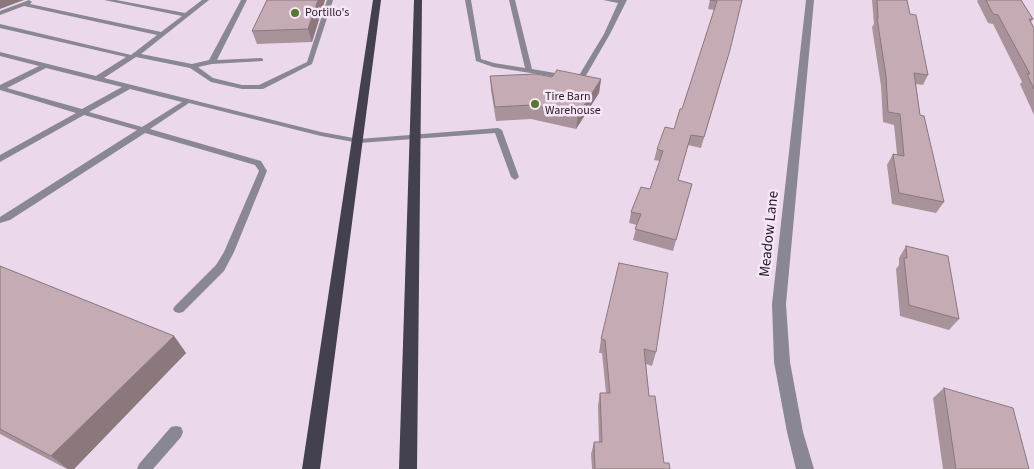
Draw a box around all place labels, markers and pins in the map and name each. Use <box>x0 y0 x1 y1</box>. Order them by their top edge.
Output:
place label: Portillo's <box>305 6 349 20</box>
marker: Portillo's <box>289 7 301 19</box>
place label: Tire Barn Warehouse <box>545 90 601 118</box>
marker: Tire Barn Warehouse <box>529 98 541 110</box>

